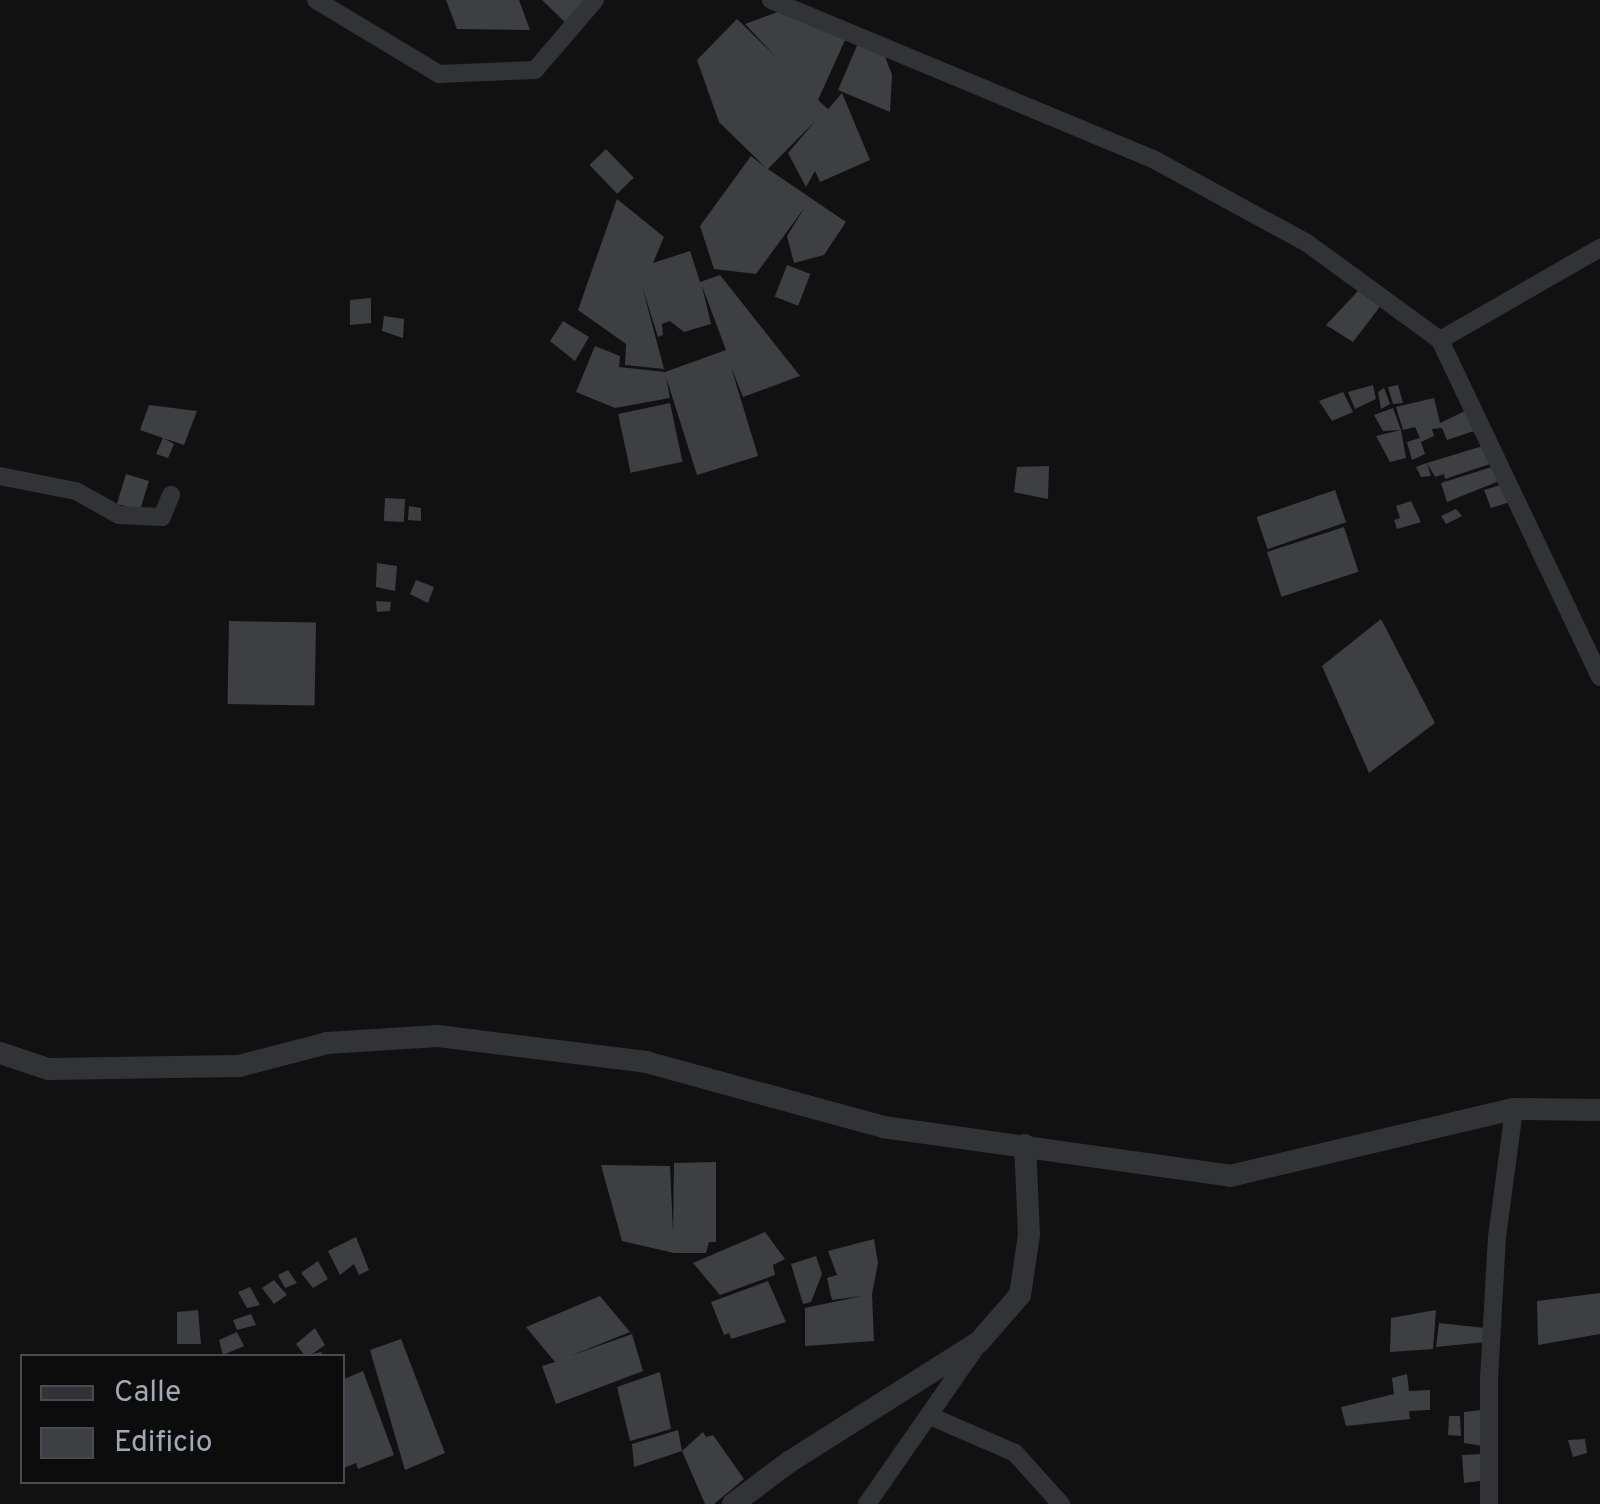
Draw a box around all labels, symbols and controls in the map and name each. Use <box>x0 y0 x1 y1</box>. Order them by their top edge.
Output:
legend <box>20 1354 345 1484</box>
text: Calle <box>114 1375 181 1412</box>
text: Edificio <box>114 1425 212 1462</box>

